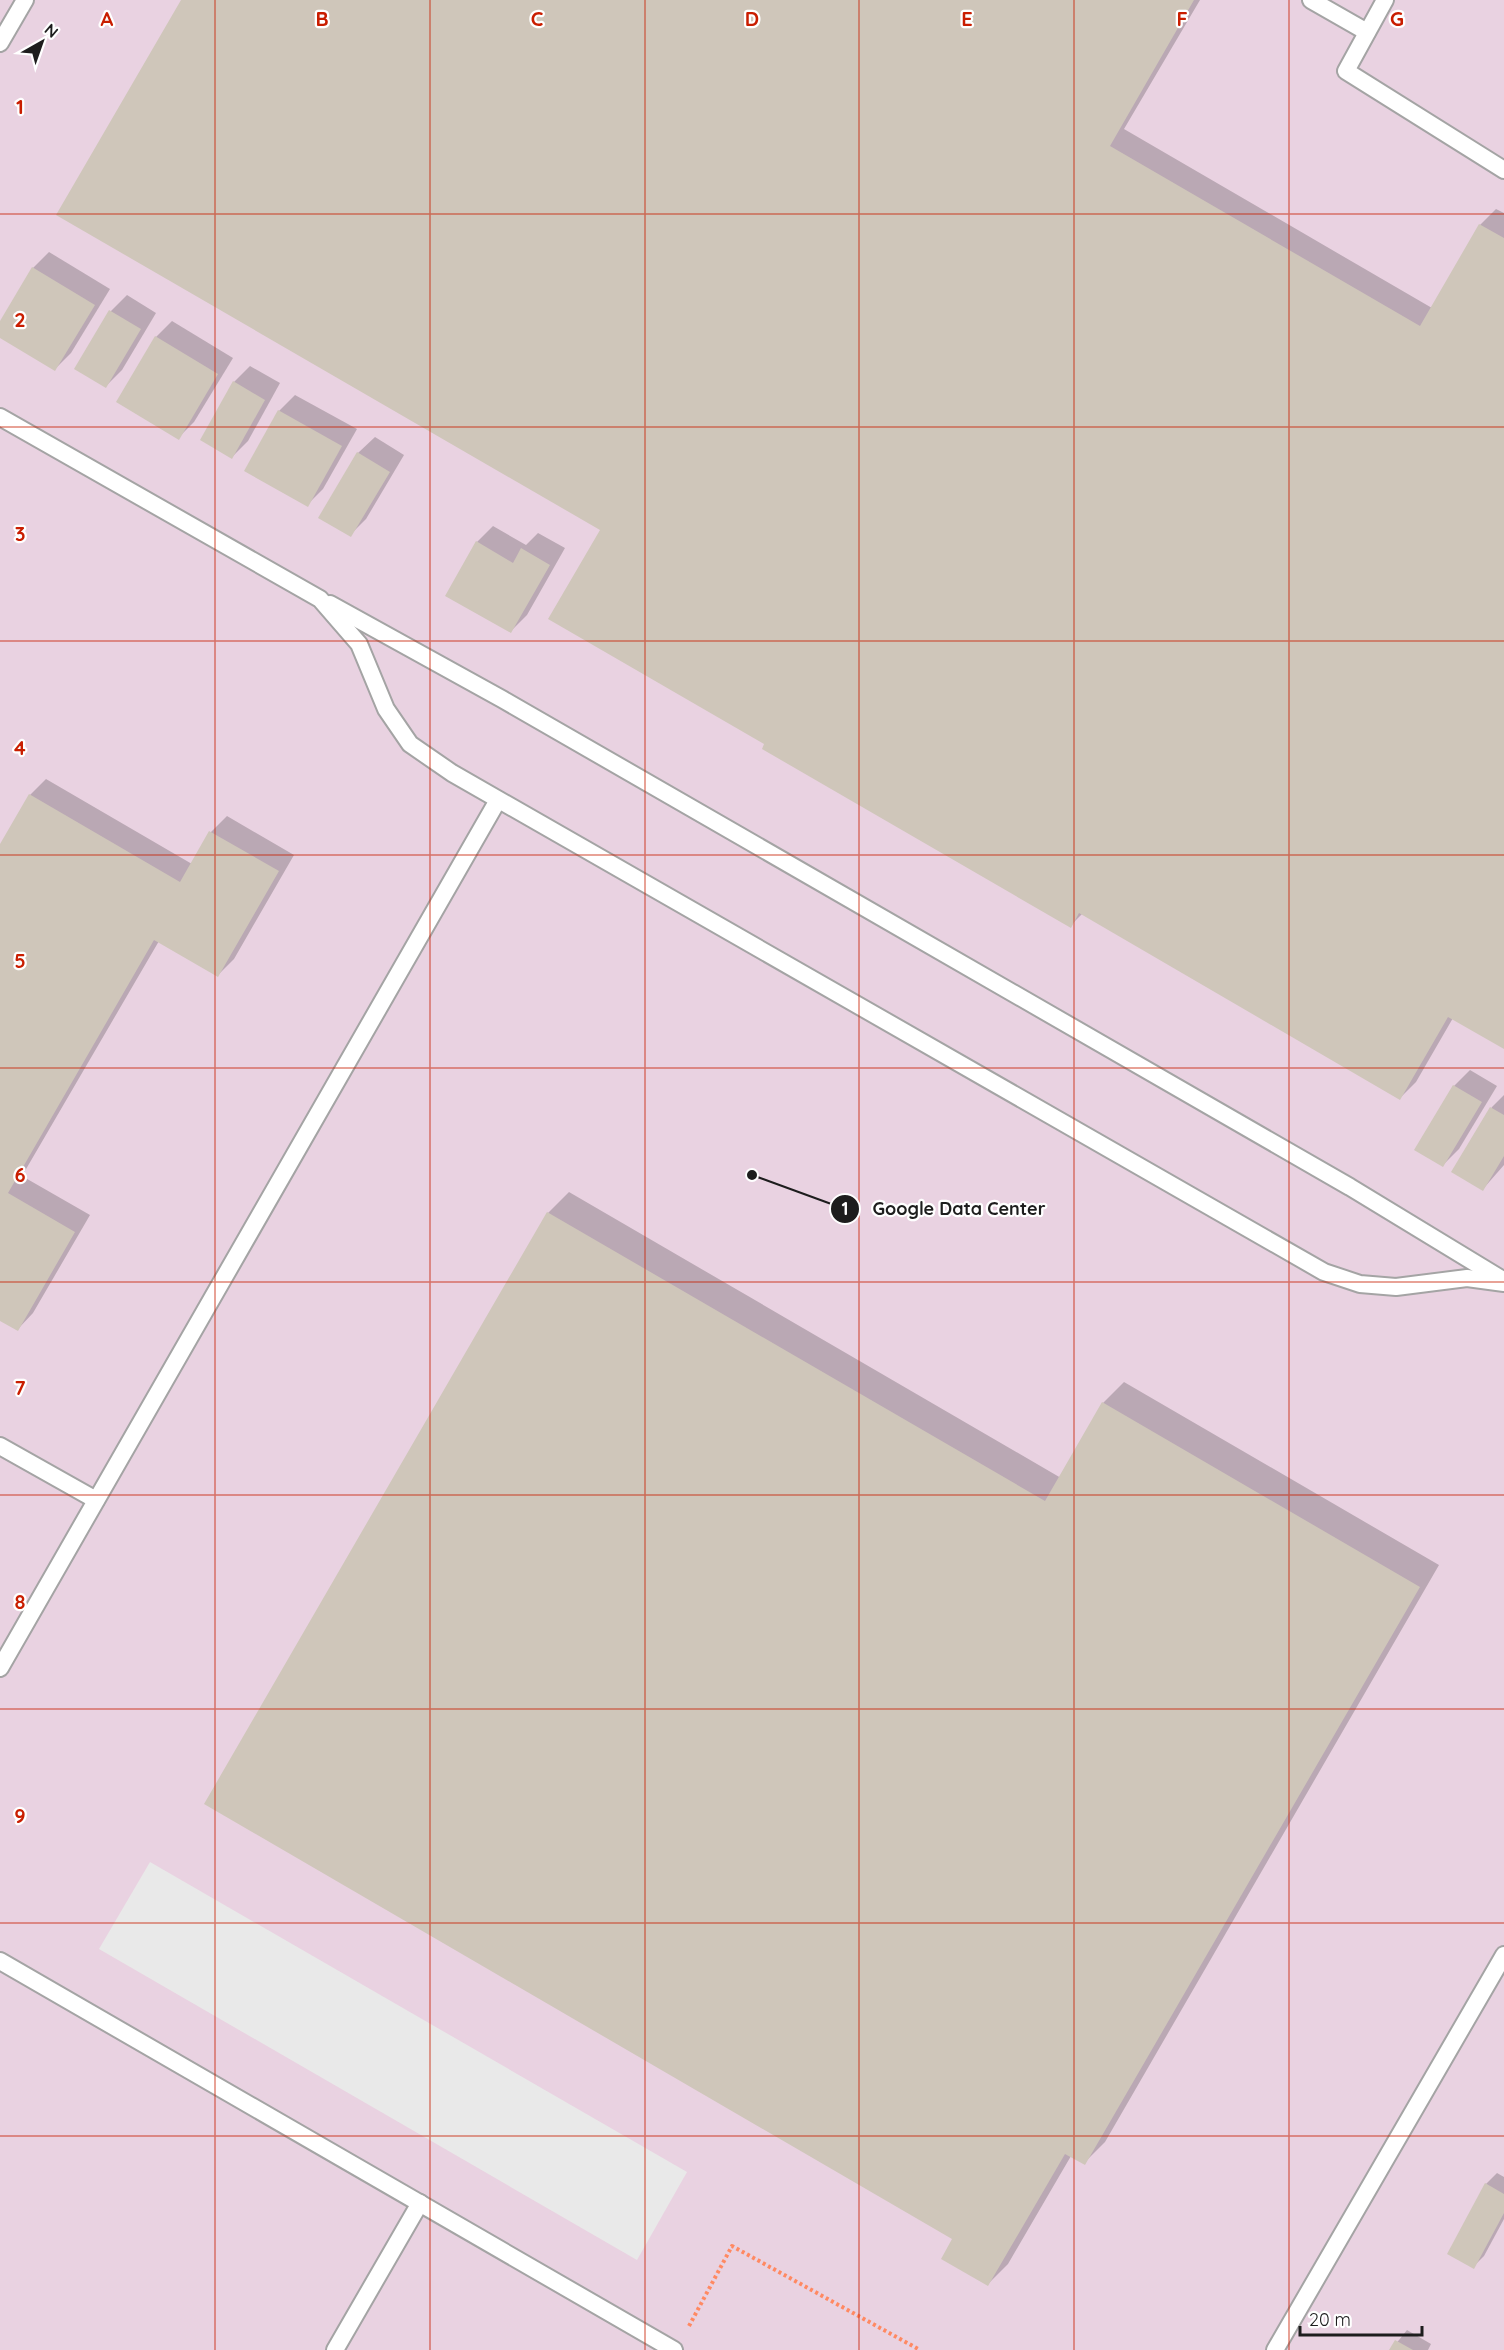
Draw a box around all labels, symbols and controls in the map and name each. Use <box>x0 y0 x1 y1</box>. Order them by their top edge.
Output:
text: A <box>101 6 114 31</box>
text: B <box>315 6 329 31</box>
text: C <box>531 6 544 31</box>
text: D <box>745 6 759 31</box>
text: E <box>961 6 973 31</box>
text: F <box>1176 6 1188 31</box>
text: G <box>1390 6 1404 31</box>
north arrow <box>12 12 72 72</box>
text: N <box>41 19 63 42</box>
text: 1 <box>16 94 24 119</box>
text: 2 <box>14 307 26 332</box>
text: 3 <box>15 521 25 546</box>
text: 4 <box>14 735 26 760</box>
text: 5 <box>14 948 26 973</box>
text: 6 <box>14 1162 26 1187</box>
callout: Google Data Center <box>830 1191 1057 1227</box>
text: 1 <box>841 1197 849 1220</box>
text: Google Data Center <box>872 1197 1046 1220</box>
text: 7 <box>15 1375 26 1400</box>
text: 8 <box>15 1589 26 1614</box>
text: 9 <box>14 1803 26 1828</box>
scale bar <box>1300 2299 1422 2337</box>
text: 20 m <box>1309 2308 1351 2331</box>

